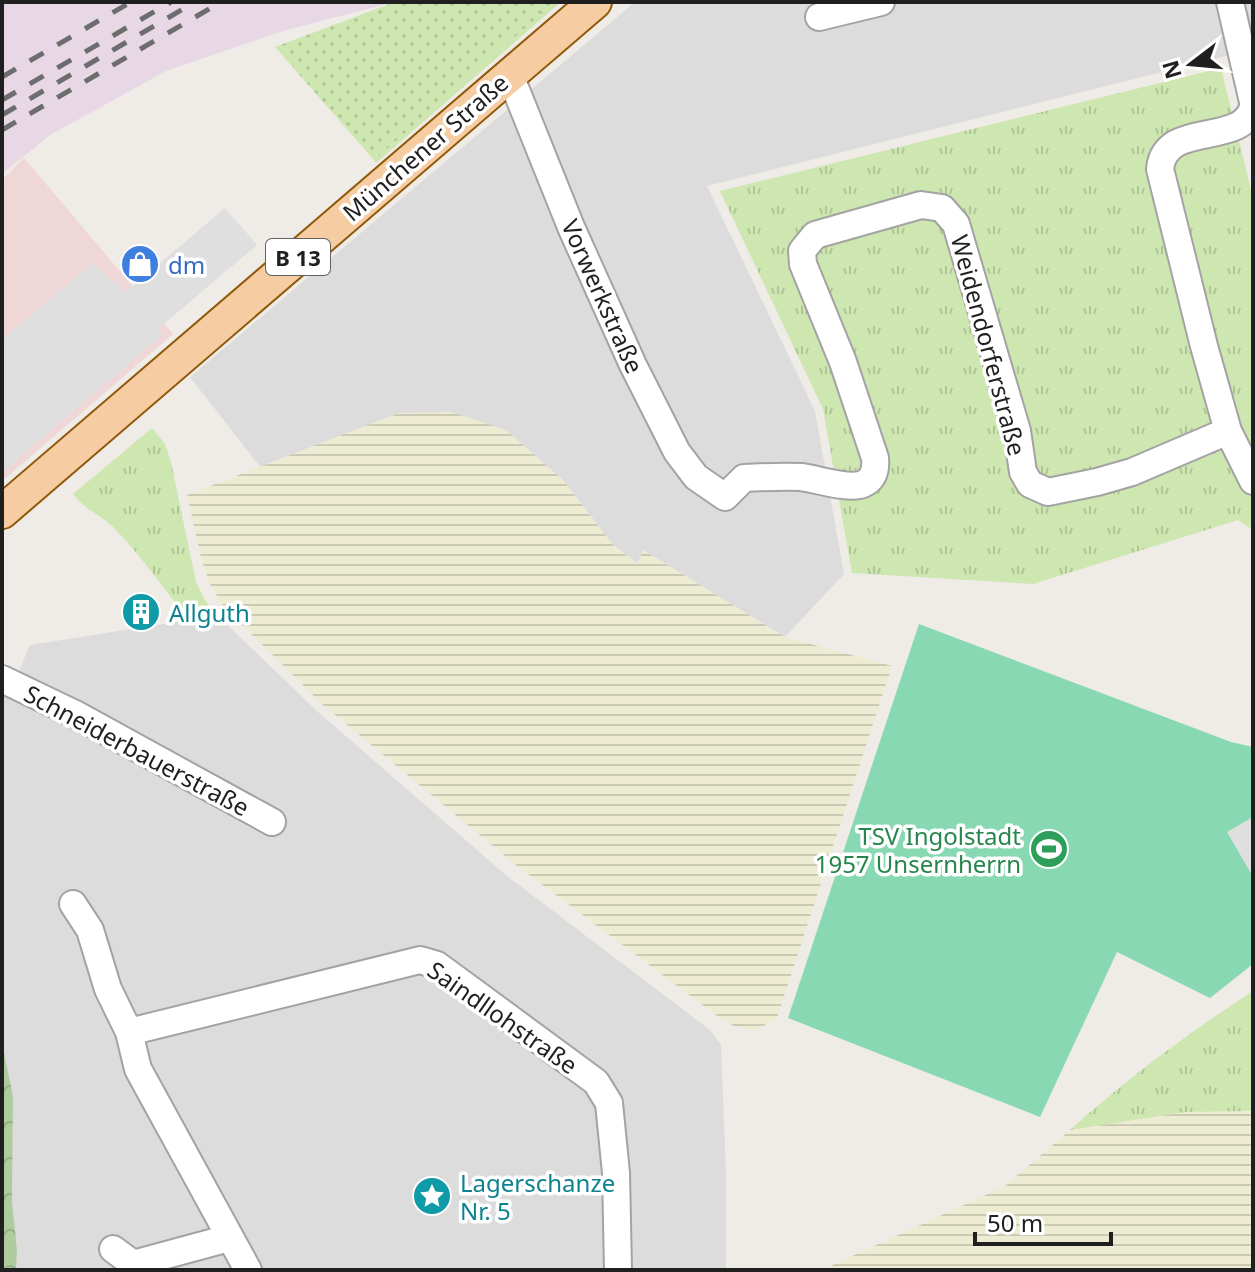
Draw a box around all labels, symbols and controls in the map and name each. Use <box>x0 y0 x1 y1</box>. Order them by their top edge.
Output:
north arrow <box>1151 24 1231 104</box>
text: N <box>1154 57 1188 83</box>
street label: Münchener Straße <box>335 66 515 228</box>
street label: Vorwerkstraße <box>554 214 652 378</box>
street label: Weidendorferstraße <box>944 231 1034 459</box>
road number: B 13 <box>266 239 330 275</box>
shop icon: dm <box>119 243 161 285</box>
place label: dm <box>168 248 205 281</box>
building icon: Allguth <box>120 591 162 633</box>
place label: Allguth <box>169 596 250 629</box>
street label: Schneiderbauerstraße <box>19 677 255 823</box>
place label: TSV Ingolstadt 1957 Unsernherrn <box>815 819 1021 880</box>
sports icon: TSV Ingolstadt 1957 Unsernherrn <box>1028 828 1070 870</box>
street label: Saindllohstraße <box>421 953 585 1081</box>
place label: Lagerschanze Nr. 5 <box>460 1166 615 1227</box>
place icon: Lagerschanze Nr. 5 <box>411 1175 453 1217</box>
scale bar <box>975 1196 1111 1246</box>
text: 50 m <box>987 1206 1043 1239</box>

